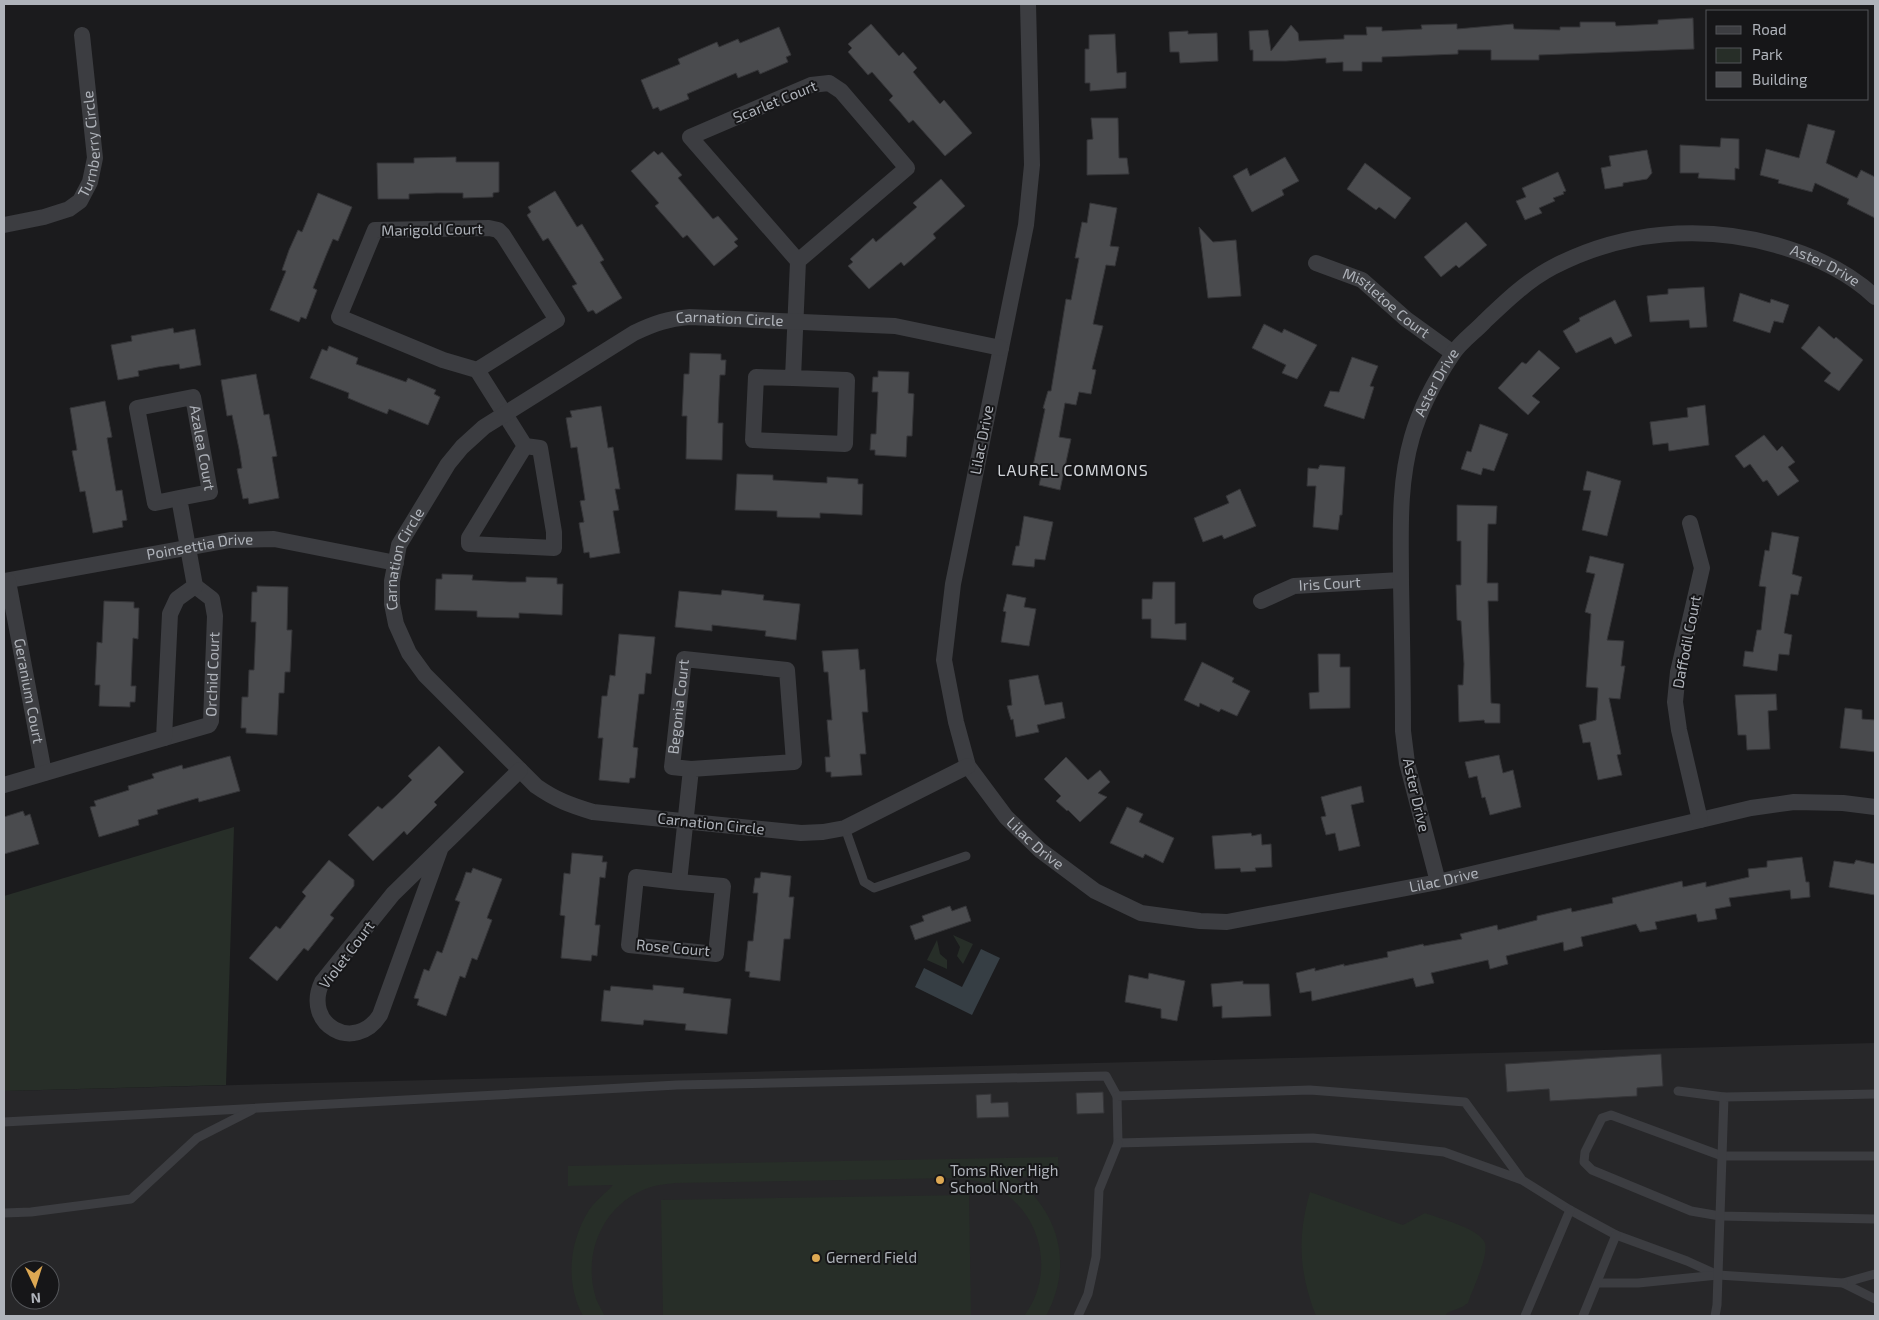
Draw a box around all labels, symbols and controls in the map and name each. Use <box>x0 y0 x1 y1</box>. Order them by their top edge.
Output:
legend <box>1706 10 1869 100</box>
text: Road <box>1752 20 1787 38</box>
text: Park <box>1752 45 1783 63</box>
text: Building <box>1752 70 1808 88</box>
street label: Scarlet Court <box>730 76 819 126</box>
street label: Turnberry Circle <box>74 90 103 200</box>
street label: Marigold Court <box>381 219 483 239</box>
street label: Aster Drive <box>1788 240 1864 290</box>
street label: Mistletoe Court <box>1341 264 1434 342</box>
street label: Carnation Circle <box>675 307 784 329</box>
street label: Aster Drive <box>1410 344 1462 419</box>
street label: Azalea Court <box>187 403 220 492</box>
street label: Lilac Drive <box>965 404 997 476</box>
district label: LAUREL COMMONS <box>997 460 1149 479</box>
street label: Carnation Circle <box>382 504 427 612</box>
street label: Poinsettia Drive <box>145 529 253 563</box>
street label: Iris Court <box>1298 572 1361 594</box>
street label: Daffodil Court <box>1668 594 1704 690</box>
street label: Orchid Court <box>201 631 222 717</box>
street label: Geranium Court <box>11 637 48 745</box>
street label: Begonia Court <box>663 658 692 755</box>
street label: Aster Drive <box>1400 756 1434 834</box>
street label: Carnation Circle <box>657 808 766 838</box>
street label: Lilac Drive <box>1003 813 1068 873</box>
street label: Lilac Drive <box>1408 863 1480 895</box>
street label: Violet Court <box>315 917 378 992</box>
street label: Rose Court <box>635 935 711 959</box>
place label: Toms River High School North <box>950 1161 1058 1196</box>
marker: Toms River High School North <box>934 1174 946 1186</box>
place label: Gernerd Field <box>826 1248 917 1266</box>
marker: Gernerd Field <box>810 1252 822 1264</box>
north arrow <box>10 1260 60 1310</box>
text: N <box>30 1290 42 1307</box>

